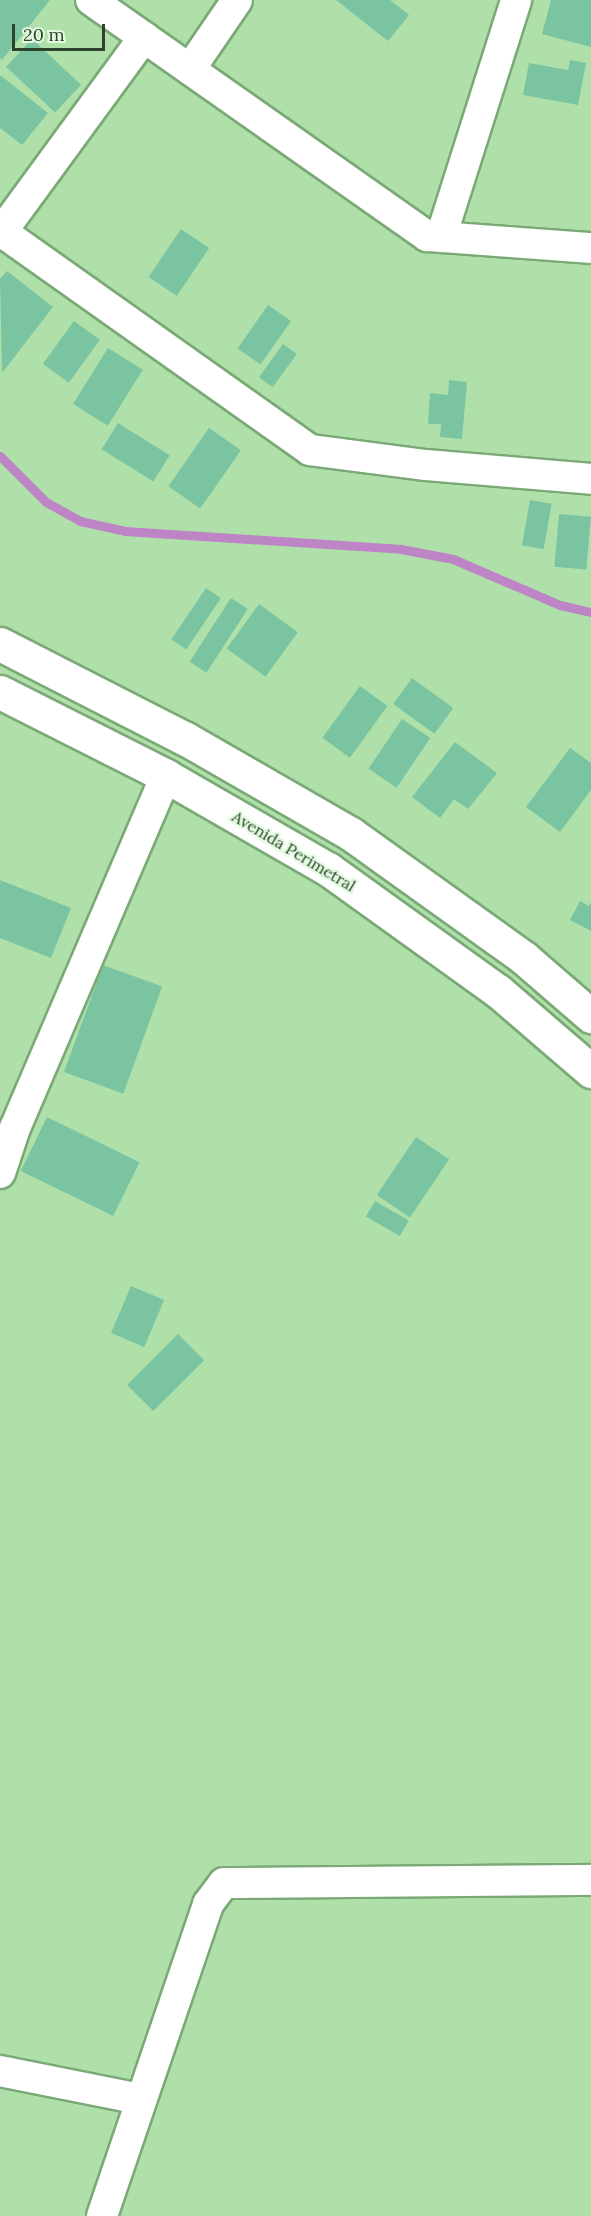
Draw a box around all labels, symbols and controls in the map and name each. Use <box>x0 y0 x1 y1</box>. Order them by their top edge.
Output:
scale bar <box>15 12 108 50</box>
text: 20 m <box>23 23 65 46</box>
street label: Avenida Perimetral <box>229 807 359 895</box>

